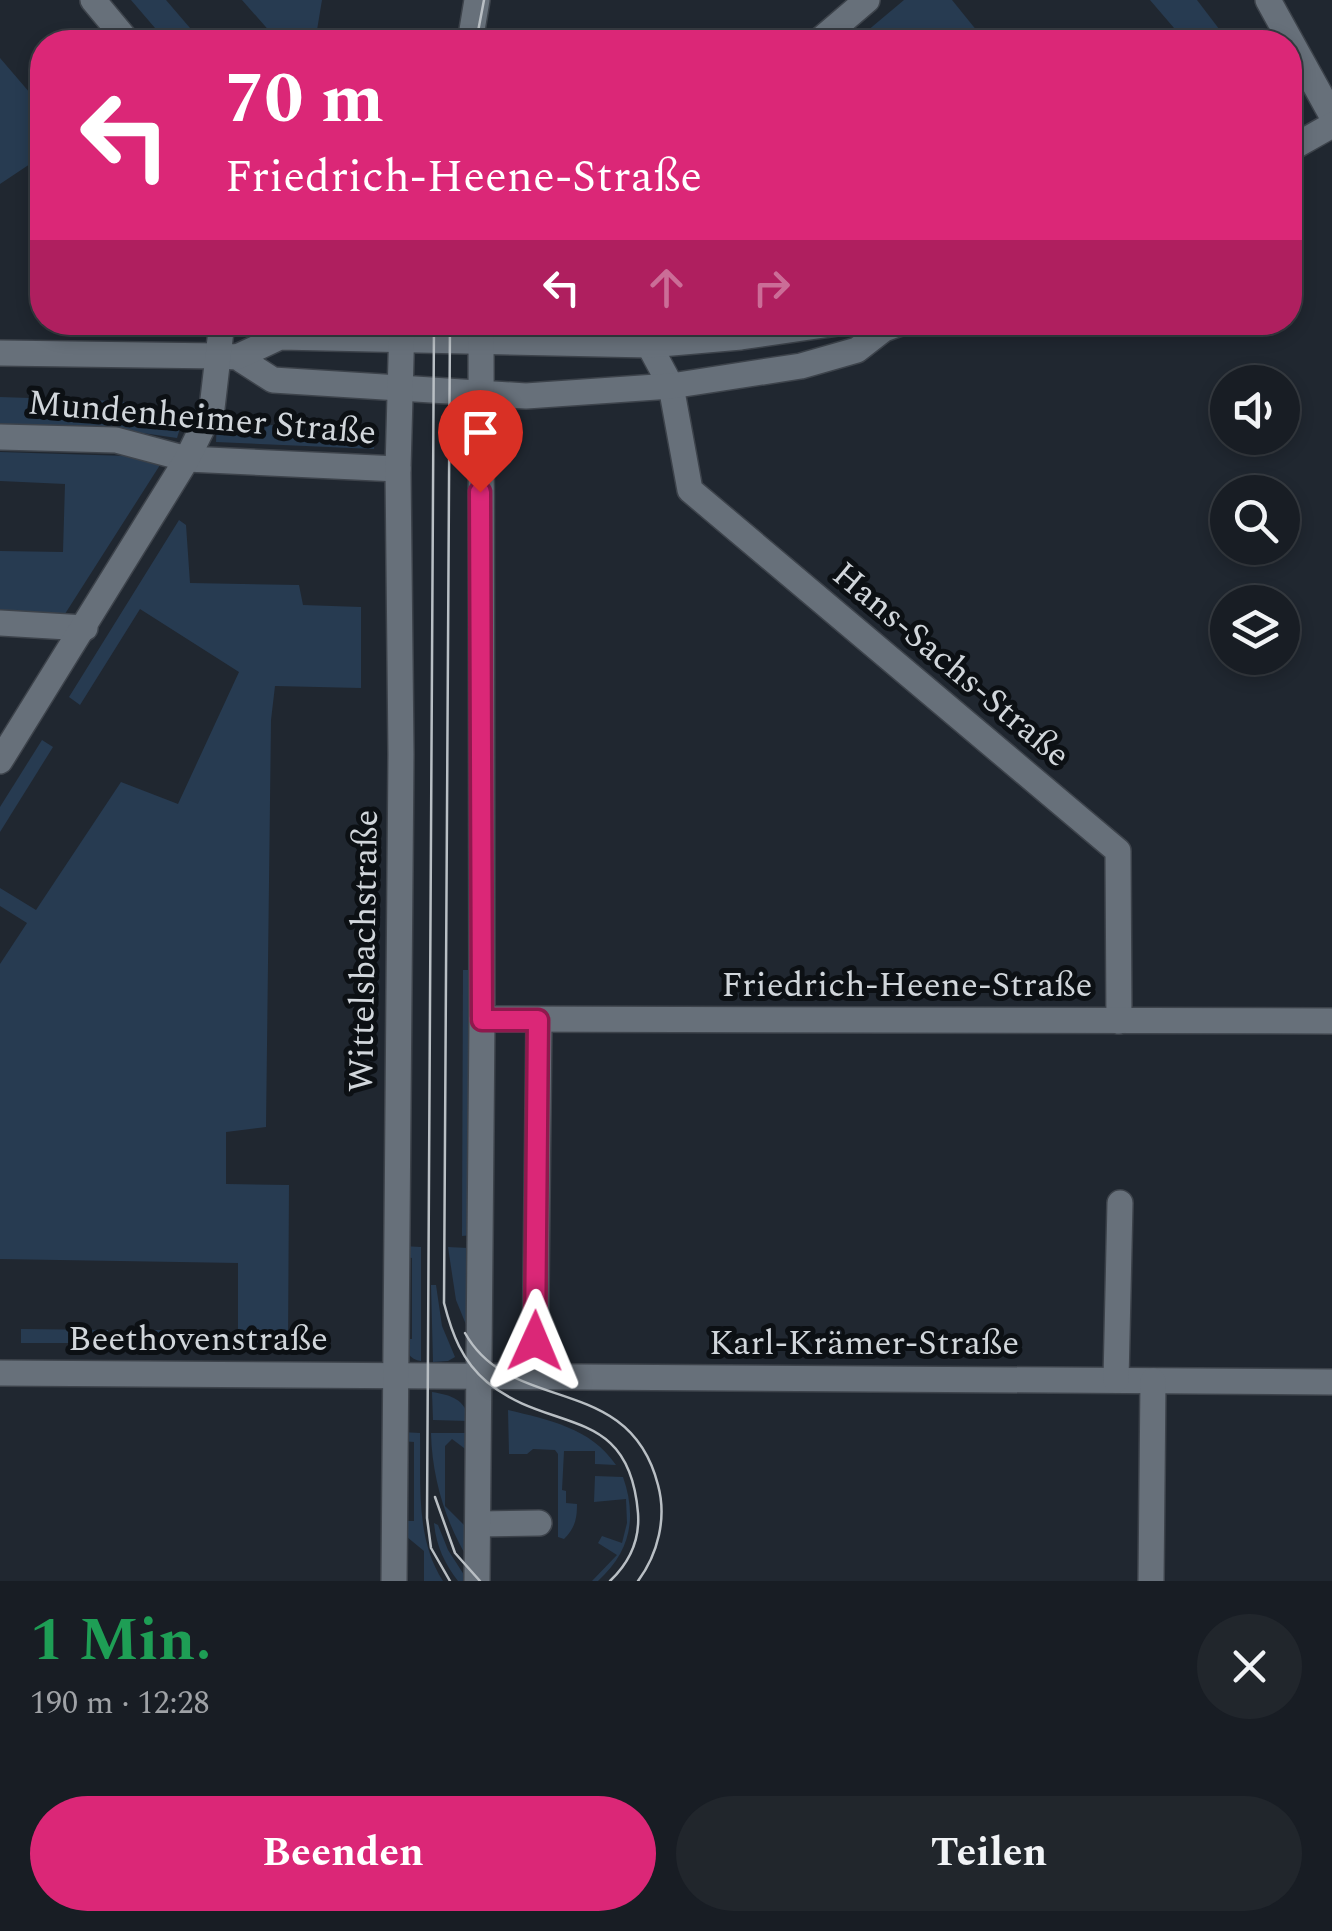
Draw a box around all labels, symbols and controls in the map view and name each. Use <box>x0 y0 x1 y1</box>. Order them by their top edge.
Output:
text: 70 m <box>225 47 384 153</box>
icon: left <box>60 70 190 200</box>
text: Friedrich-Heene-Straße <box>225 143 702 212</box>
icon: left <box>534 260 589 315</box>
icon: ahead <box>639 260 694 315</box>
icon: right <box>744 260 799 315</box>
map controls <box>1210 365 1300 675</box>
button: sound <box>1210 365 1300 455</box>
street label: Mundenheimer Straße <box>26 376 378 460</box>
pin <box>438 390 523 493</box>
icon: arrive <box>453 405 508 460</box>
button: search <box>1210 475 1300 565</box>
street label: Hans-Sachs-Straße <box>820 549 1082 781</box>
button: layers <box>1210 585 1300 675</box>
street label: Wittelsbachstraße <box>335 809 393 1093</box>
street label: Friedrich-Heene-Straße <box>721 959 1093 1012</box>
position arrow <box>483 1289 587 1393</box>
street label: Beethovenstraße <box>68 1313 328 1366</box>
street label: Karl-Krämer-Straße <box>709 1317 1019 1370</box>
text: 1 Min. <box>30 1595 212 1687</box>
button: close <box>1197 1614 1302 1719</box>
text: 190 m · 12:28 <box>30 1679 210 1728</box>
button: Beenden <box>30 1796 656 1911</box>
button: Teilen <box>676 1796 1302 1911</box>

